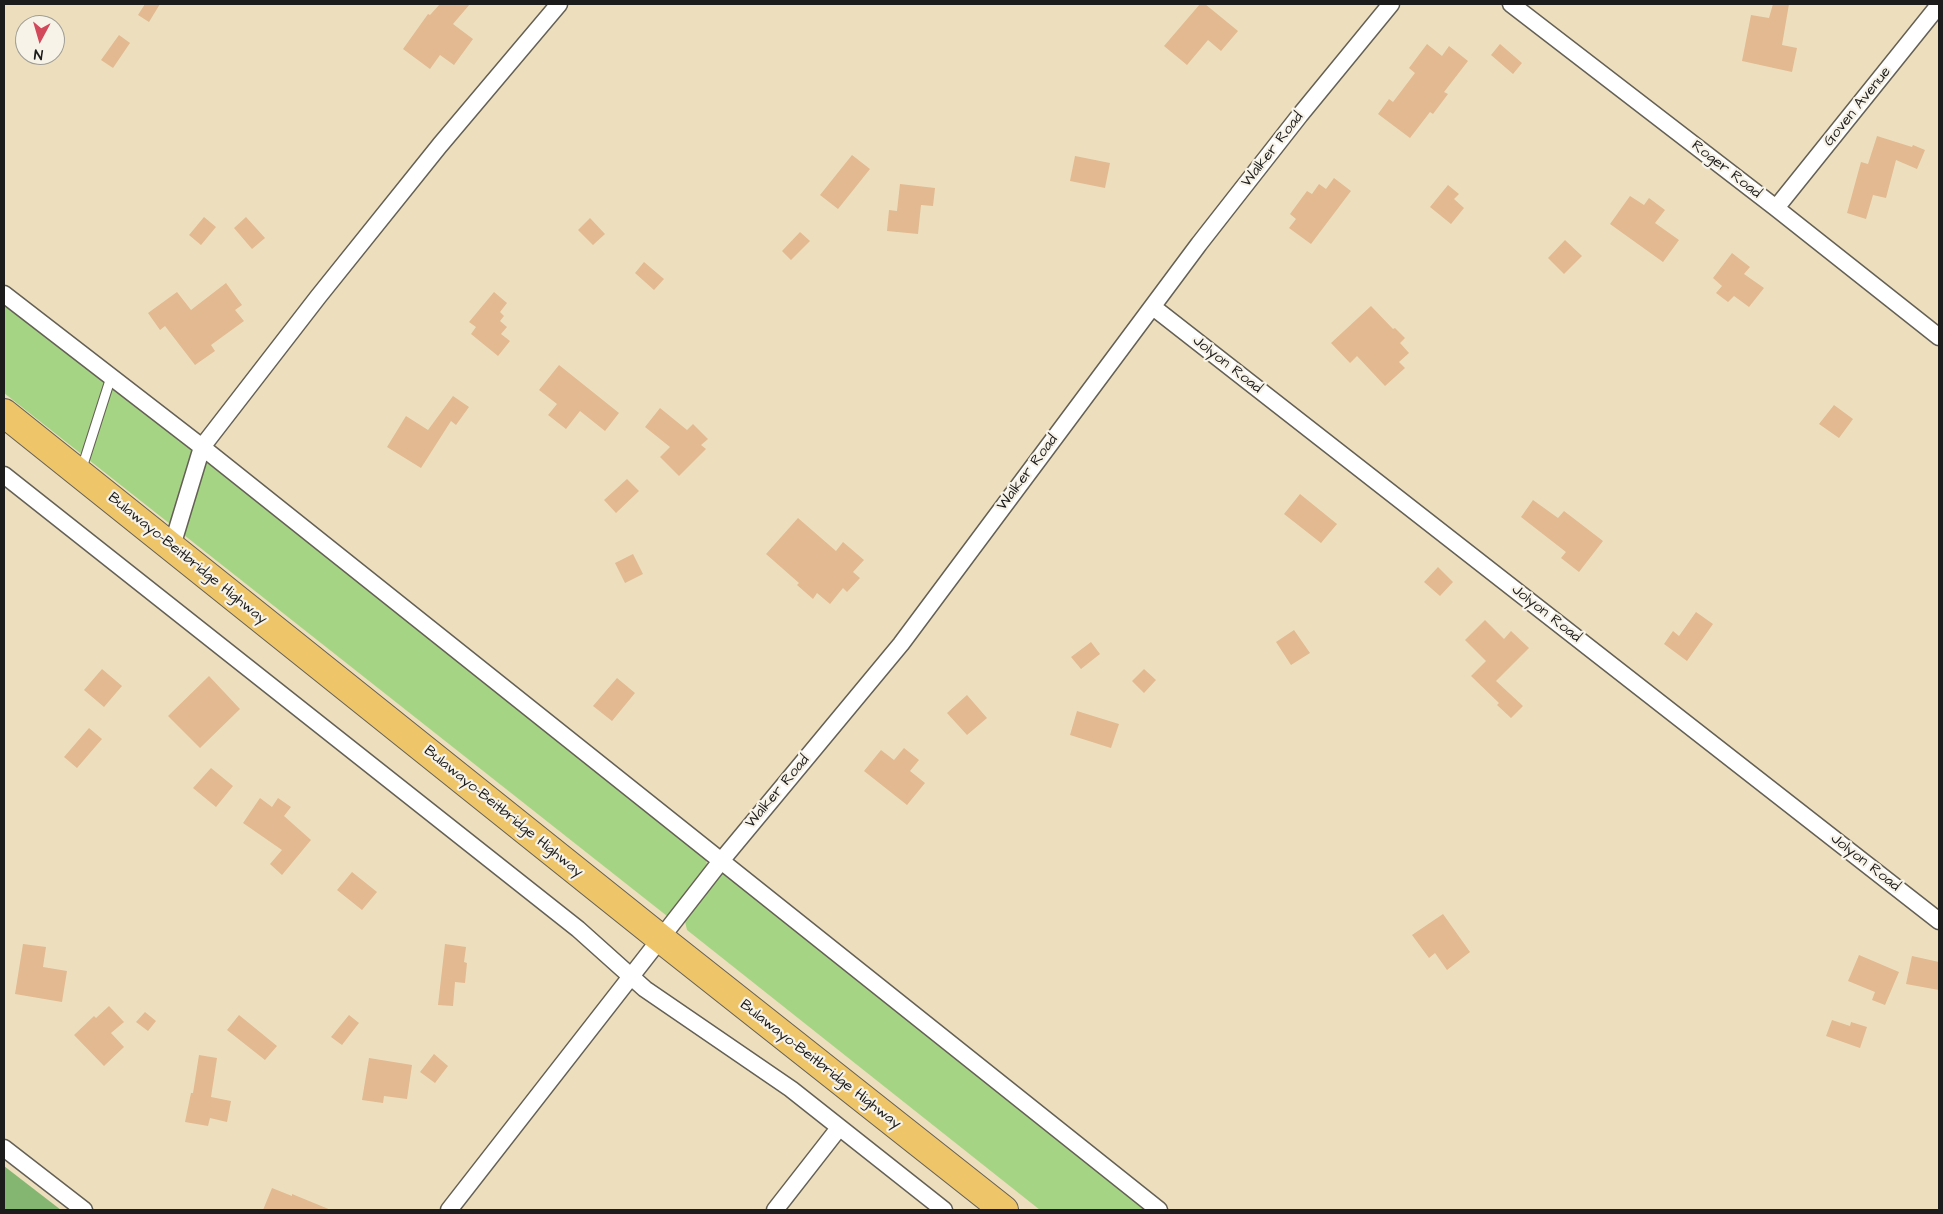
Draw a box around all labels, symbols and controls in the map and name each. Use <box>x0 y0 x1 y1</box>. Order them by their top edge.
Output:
north arrow <box>15 15 65 65</box>
text: N <box>33 44 44 64</box>
street label: Goven Avenue <box>1820 64 1896 150</box>
street label: Walker Road <box>1238 109 1308 191</box>
street label: Roger Road <box>1687 137 1765 203</box>
street label: Jolyon Road <box>1189 332 1265 398</box>
street label: Walker Road <box>994 432 1062 514</box>
street label: Bulawayo-Beitbridge Highway <box>104 489 270 629</box>
street label: Jolyon Road <box>1508 581 1584 647</box>
street label: Bulawayo-Beitbridge Highway <box>420 742 586 882</box>
street label: Walker Road <box>742 752 814 832</box>
street label: Jolyon Road <box>1827 830 1903 896</box>
street label: Bulawayo-Beitbridge Highway <box>736 996 904 1134</box>

